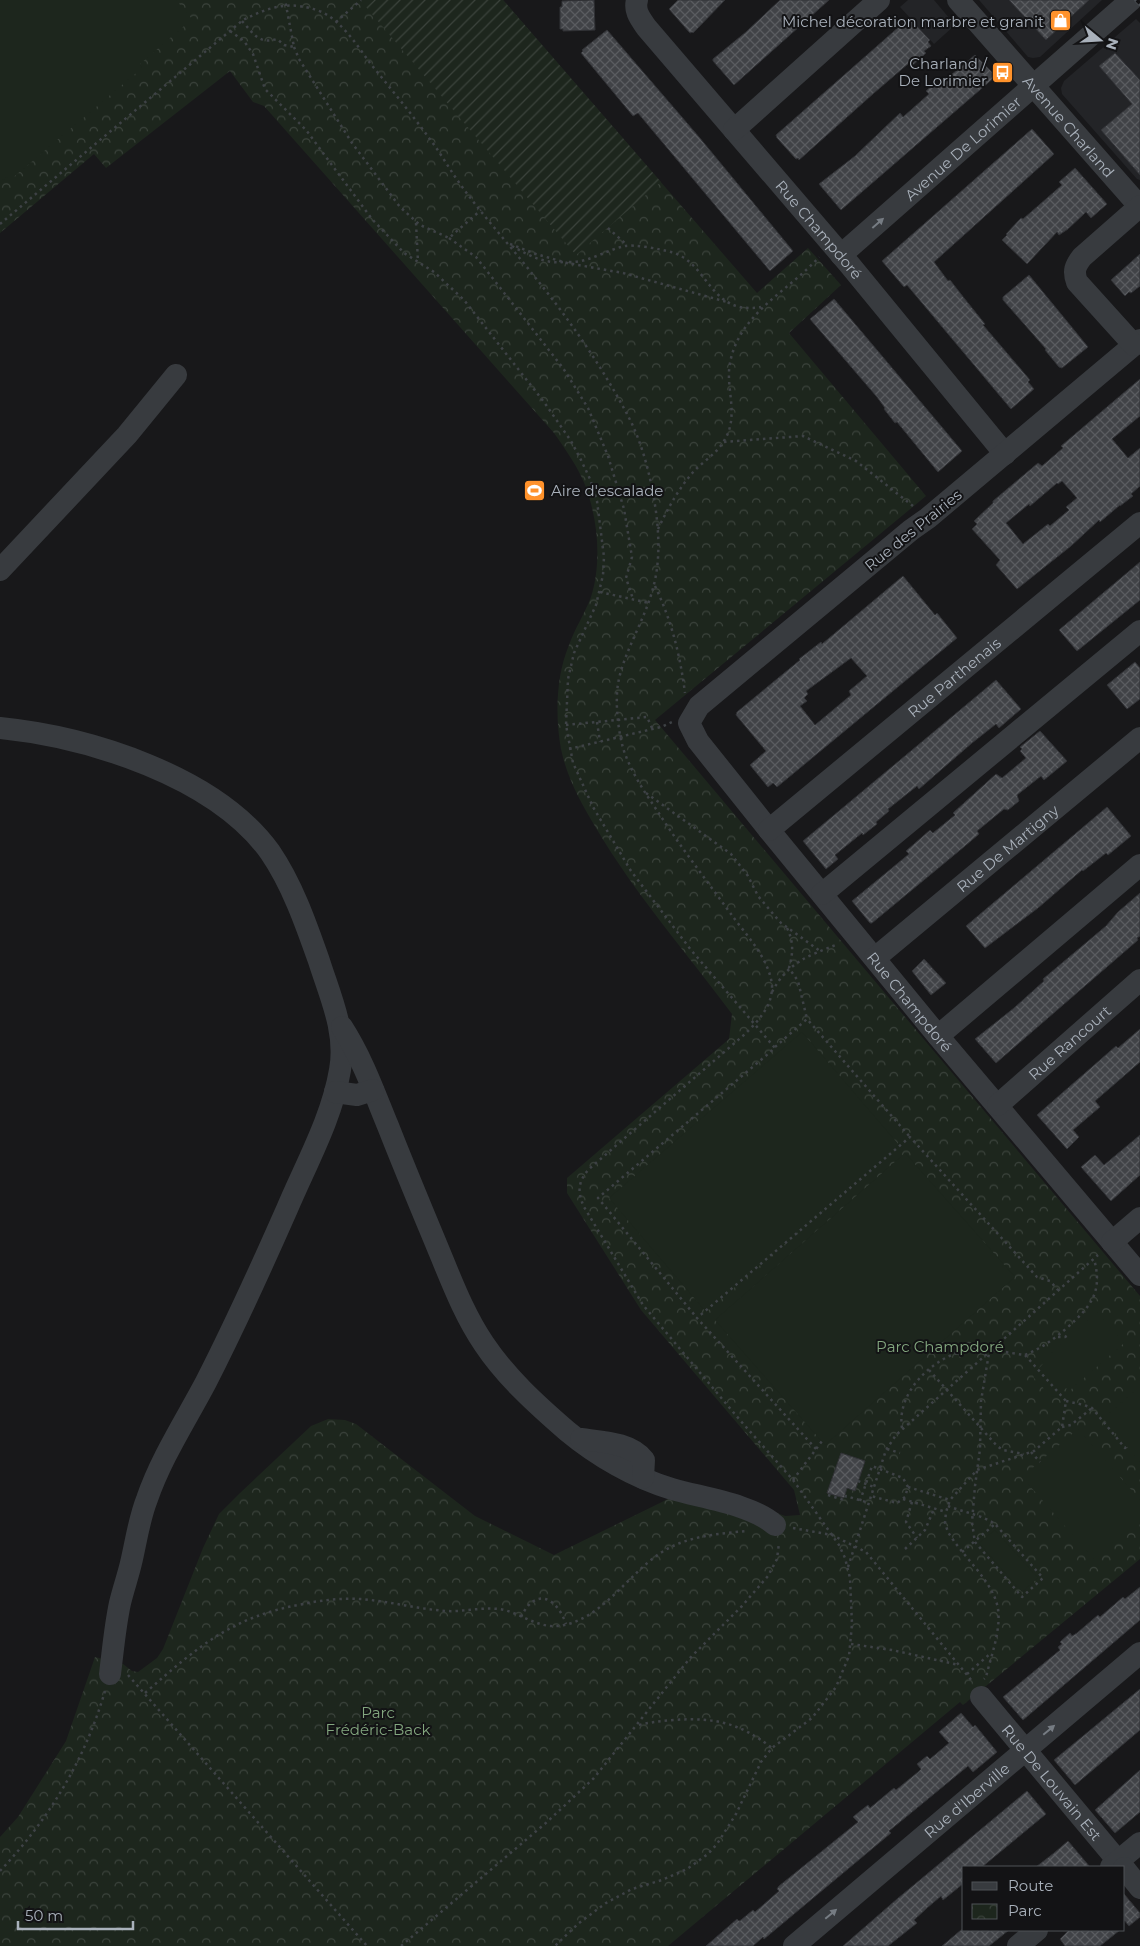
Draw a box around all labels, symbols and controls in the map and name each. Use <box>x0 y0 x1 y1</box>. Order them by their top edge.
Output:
shop icon: Michel décoration marbre et granit <box>1048 9 1072 33</box>
place label: Michel décoration marbre et granit <box>782 12 1044 31</box>
north arrow <box>1075 15 1125 65</box>
text: N <box>1102 36 1123 52</box>
place label: Charland / De Lorimier <box>899 54 988 90</box>
bus stop icon: Charland / De Lorimier <box>991 60 1015 84</box>
street label: Avenue Charland <box>1019 71 1119 181</box>
street label: Avenue De Lorimier <box>900 92 1025 204</box>
street label: Rue Champdoré <box>772 176 867 283</box>
one-way arrow <box>871 217 883 229</box>
sports icon: Aire d'escalade <box>523 478 547 502</box>
place label: Aire d'escalade <box>551 481 663 500</box>
street label: Rue des Prairies <box>861 485 965 575</box>
street label: Rue Parthenais <box>903 633 1004 721</box>
street label: Rue De Martigny <box>952 800 1063 896</box>
street label: Rue Champdoré <box>863 948 957 1056</box>
street label: Rue Rancourt <box>1024 1001 1115 1084</box>
park label: Parc Champdoré <box>876 1337 1004 1356</box>
park label: Parc Frédéric-Back <box>326 1703 430 1739</box>
street label: Rue De Louvain Est <box>998 1720 1106 1844</box>
one-way arrow <box>1042 1724 1054 1736</box>
street label: Rue d'Iberville <box>920 1758 1013 1842</box>
legend <box>962 1866 1125 1931</box>
text: Route <box>1008 1876 1053 1895</box>
scale bar <box>18 1898 132 1930</box>
text: Parc <box>1008 1901 1042 1920</box>
text: 50 m <box>25 1906 63 1925</box>
one-way arrow <box>825 1909 838 1920</box>

